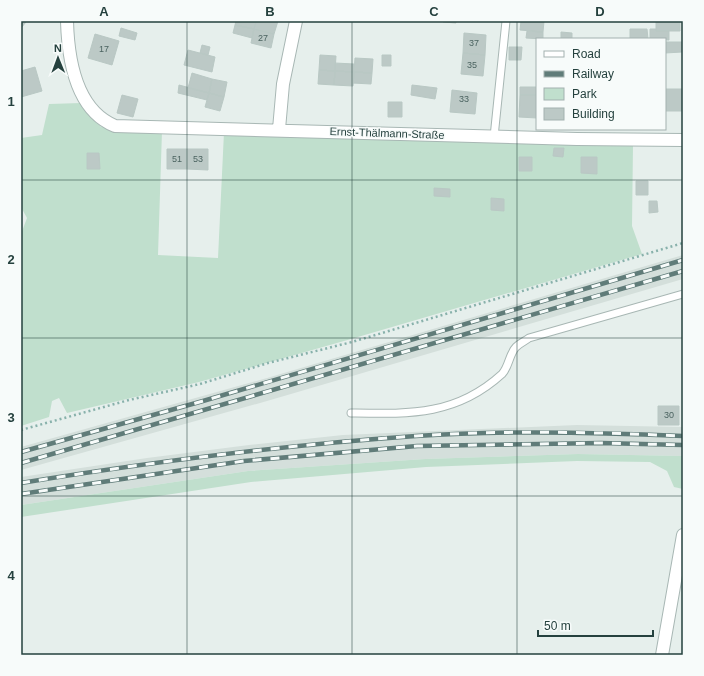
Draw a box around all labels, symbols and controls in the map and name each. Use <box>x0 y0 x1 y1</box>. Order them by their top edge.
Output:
text: A <box>99 4 109 19</box>
text: B <box>265 4 275 19</box>
text: C <box>429 4 439 19</box>
text: D <box>595 4 605 19</box>
house number: 27 <box>258 33 268 43</box>
north arrow <box>38 38 78 78</box>
house number: 37 <box>469 38 479 48</box>
legend <box>536 38 666 130</box>
text: N <box>54 42 62 54</box>
house number: 17 <box>99 44 109 54</box>
text: Road <box>572 47 601 61</box>
house number: 35 <box>467 60 477 70</box>
text: Railway <box>572 67 614 81</box>
text: Park <box>572 87 598 101</box>
text: 1 <box>7 94 15 109</box>
house number: 33 <box>459 94 469 104</box>
text: Building <box>572 107 615 121</box>
street label: Ernst-Thälmann-Straße <box>329 125 445 141</box>
house number: 51 <box>172 154 182 164</box>
house number: 53 <box>193 154 203 164</box>
text: 2 <box>7 252 15 267</box>
text: 3 <box>7 410 15 425</box>
house number: 30 <box>664 410 674 420</box>
text: 4 <box>7 568 15 583</box>
scale bar <box>538 612 653 638</box>
text: 50 m <box>544 619 571 633</box>

